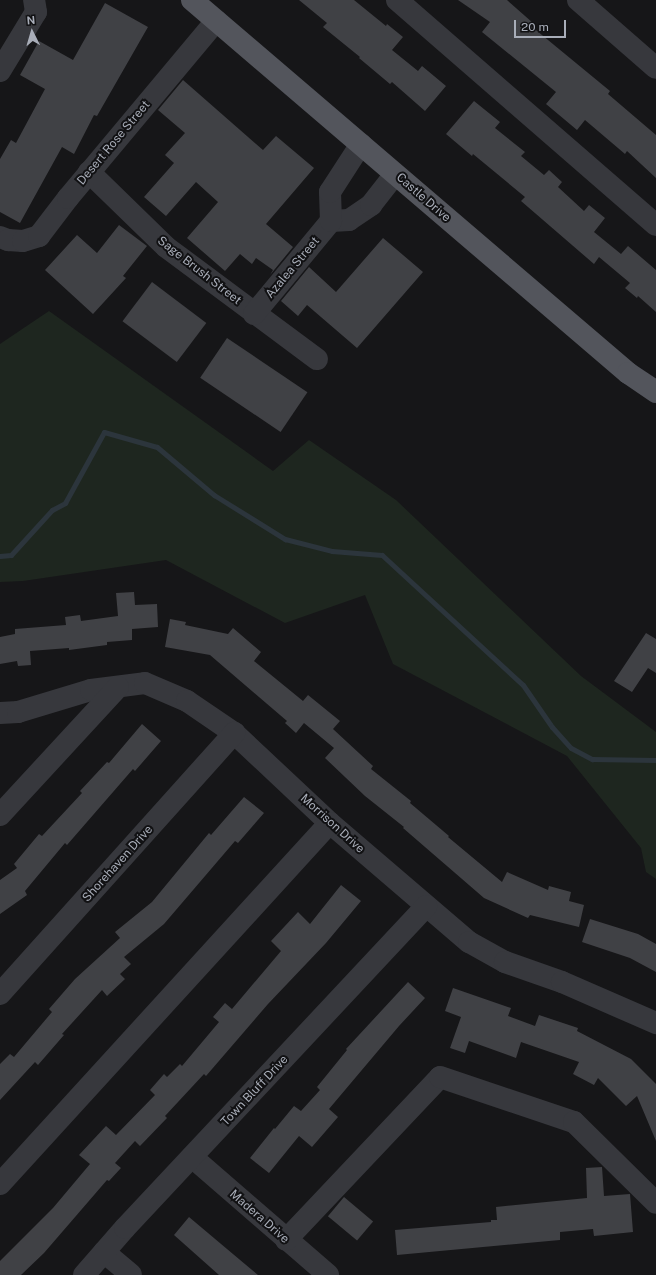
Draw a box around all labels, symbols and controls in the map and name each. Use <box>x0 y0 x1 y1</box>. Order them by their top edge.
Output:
north arrow <box>12 12 52 52</box>
scale bar <box>516 12 568 38</box>
text: N <box>26 14 36 26</box>
text: 20 m <box>521 20 549 34</box>
street label: Desert Rose Street <box>75 98 153 188</box>
street label: Castle Drive <box>393 171 453 225</box>
street label: Sage Brush Street <box>154 234 244 308</box>
street label: Azalea Street <box>263 234 323 302</box>
street label: Morrison Drive <box>297 792 367 856</box>
street label: Shorehaven Drive <box>80 823 156 905</box>
street label: Town Bluff Drive <box>219 1053 291 1129</box>
street label: Madera Drive <box>226 1187 292 1247</box>

